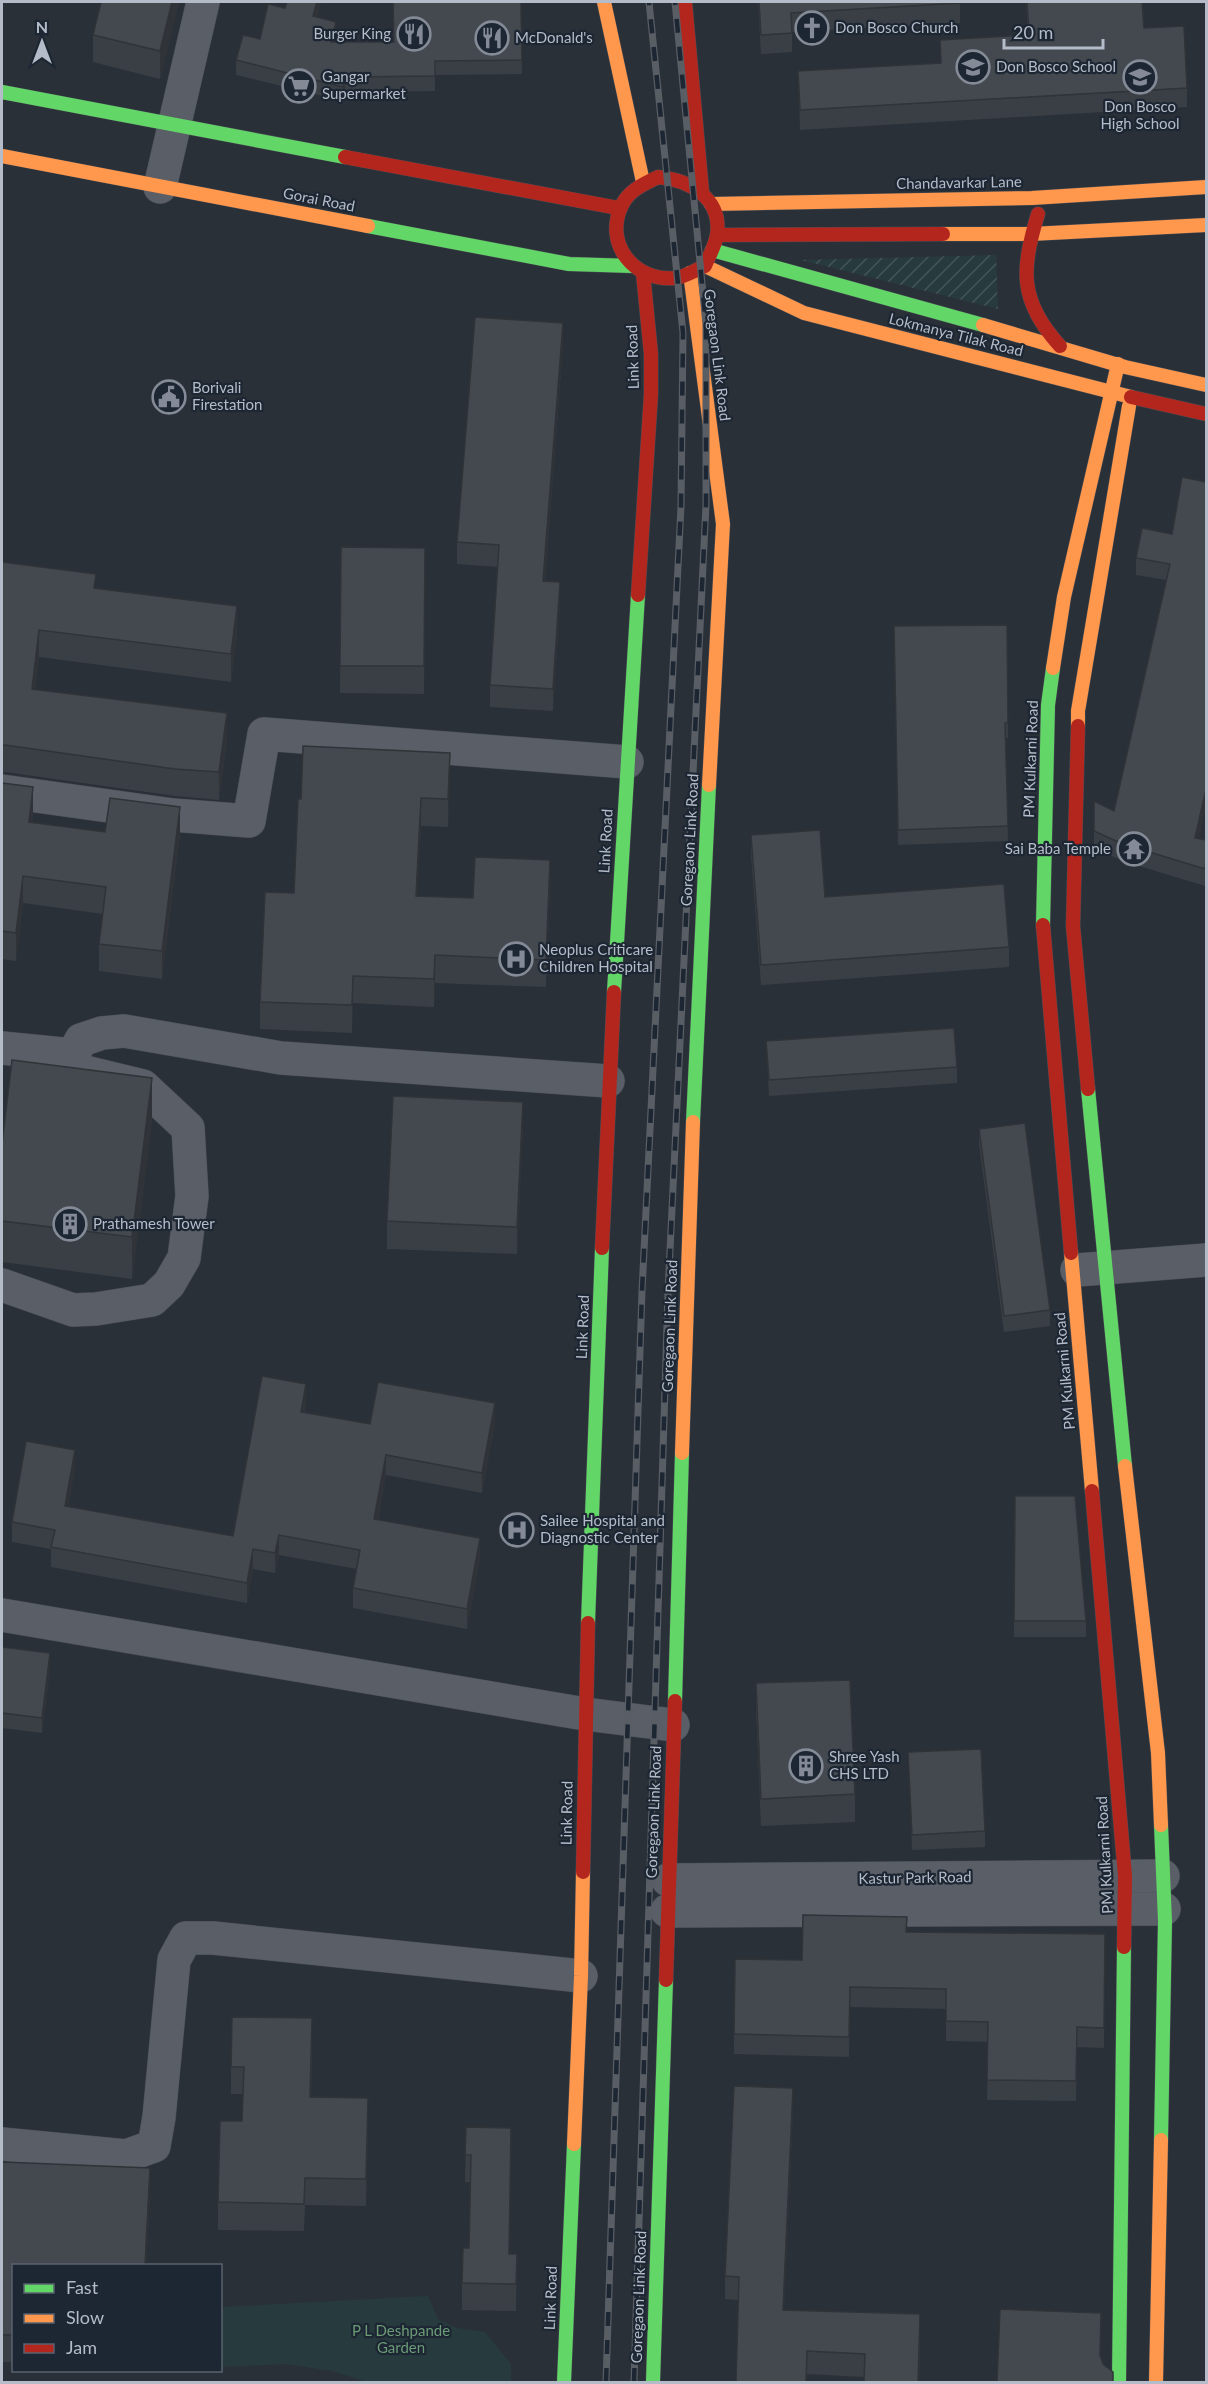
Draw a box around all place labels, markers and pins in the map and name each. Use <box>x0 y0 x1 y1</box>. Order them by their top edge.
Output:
church icon: Don Bosco Church <box>794 10 830 46</box>
restaurant icon: Burger King <box>396 16 432 52</box>
place label: Don Bosco Church <box>835 18 958 36</box>
restaurant icon: McDonald's <box>474 20 510 56</box>
place label: Burger King <box>314 24 391 42</box>
place label: McDonald's <box>515 28 593 46</box>
school or university icon: Don Bosco School <box>955 49 991 85</box>
place label: Don Bosco School <box>996 57 1116 75</box>
school or university icon: Don Bosco High School <box>1122 59 1158 95</box>
place label: Gangar Supermarket <box>322 67 406 102</box>
supermarket icon: Gangar Supermarket <box>281 68 317 104</box>
place label: Don Bosco High School <box>1100 97 1180 132</box>
place label: Borivali Firestation <box>192 378 262 413</box>
public building icon: Borivali Firestation <box>151 379 187 415</box>
temple icon: Sai Baba Temple <box>1116 831 1152 867</box>
place label: Sai Baba Temple <box>1005 839 1111 857</box>
place label: Neoplus Criticare Children Hospital <box>539 940 653 975</box>
hospital icon: Neoplus Criticare Children Hospital <box>498 941 534 977</box>
building icon: Prathamesh Tower <box>52 1206 88 1242</box>
place label: Prathamesh Tower <box>93 1214 215 1232</box>
place label: Sailee Hospital and Diagnostic Center <box>540 1511 665 1546</box>
hospital icon: Sailee Hospital and Diagnostic Center <box>499 1512 535 1548</box>
place label: Shree Yash CHS LTD <box>829 1747 900 1782</box>
building icon: Shree Yash CHS LTD <box>788 1748 824 1784</box>

